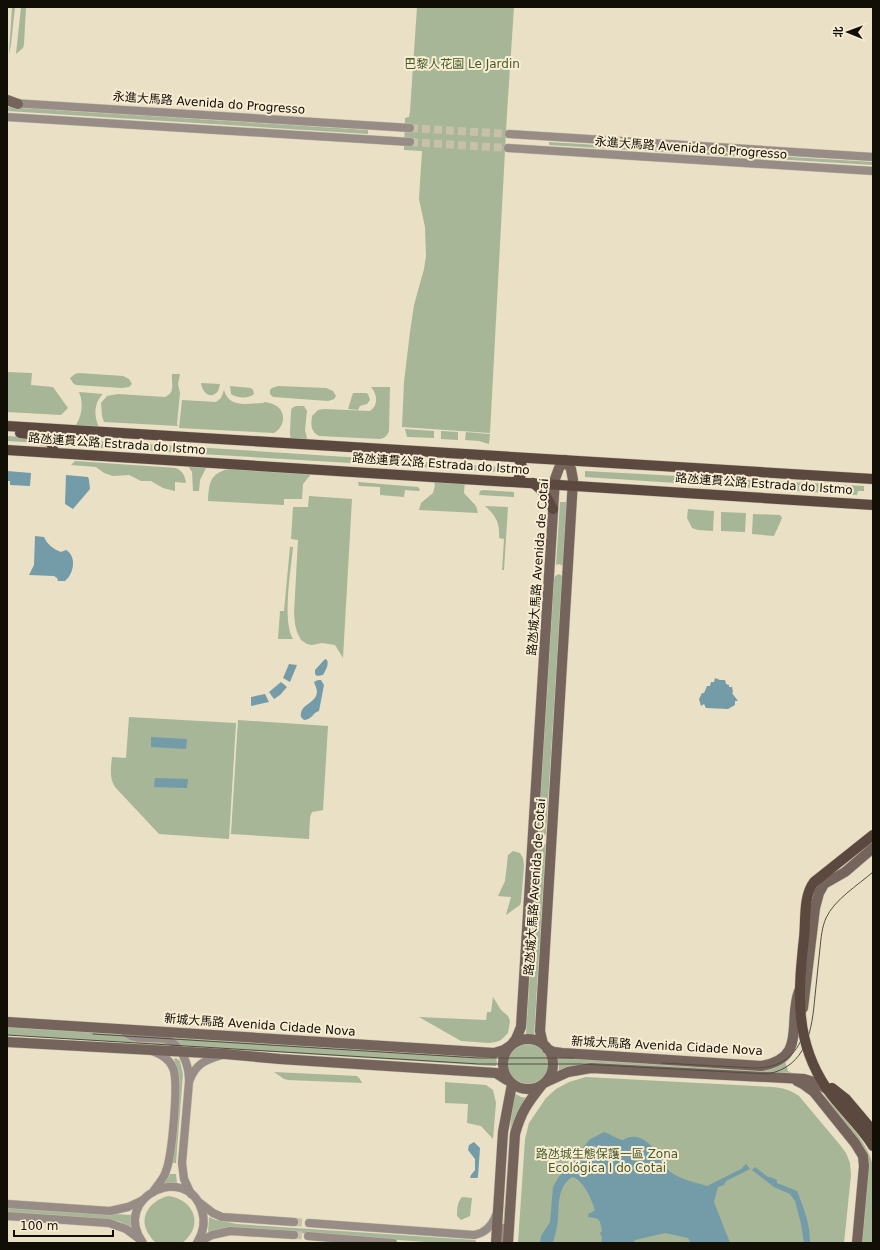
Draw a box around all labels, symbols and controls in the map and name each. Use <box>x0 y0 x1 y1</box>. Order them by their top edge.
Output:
north arrow <box>828 12 868 52</box>
text: 北 <box>832 26 845 37</box>
park label: 巴黎人花園 Le Jardin <box>404 57 520 71</box>
street label: 永進大馬路 Avenida do Progresso <box>112 89 306 117</box>
street label: 永進大馬路 Avenida do Progresso <box>594 134 788 162</box>
street label: 路氹連貫公路 Estrada do Istmo <box>28 431 206 457</box>
street label: 路氹連貫公路 Estrada do Istmo <box>352 451 530 477</box>
street label: 路氹連貫公路 Estrada do Istmo <box>675 471 853 497</box>
street label: 路氹城大馬路 Avenida de Cotai <box>525 478 551 656</box>
street label: 路氹城大馬路 Avenida de Cotai <box>522 798 548 976</box>
street label: 新城大馬路 Avenida Cidade Nova <box>164 1011 356 1039</box>
street label: 新城大馬路 Avenida Cidade Nova <box>571 1034 763 1058</box>
park label: 路氹城生態保護一區 Zona Ecológica I do Cotai <box>536 1147 678 1175</box>
scale bar <box>14 1212 113 1238</box>
text: 100 m <box>20 1219 58 1233</box>

